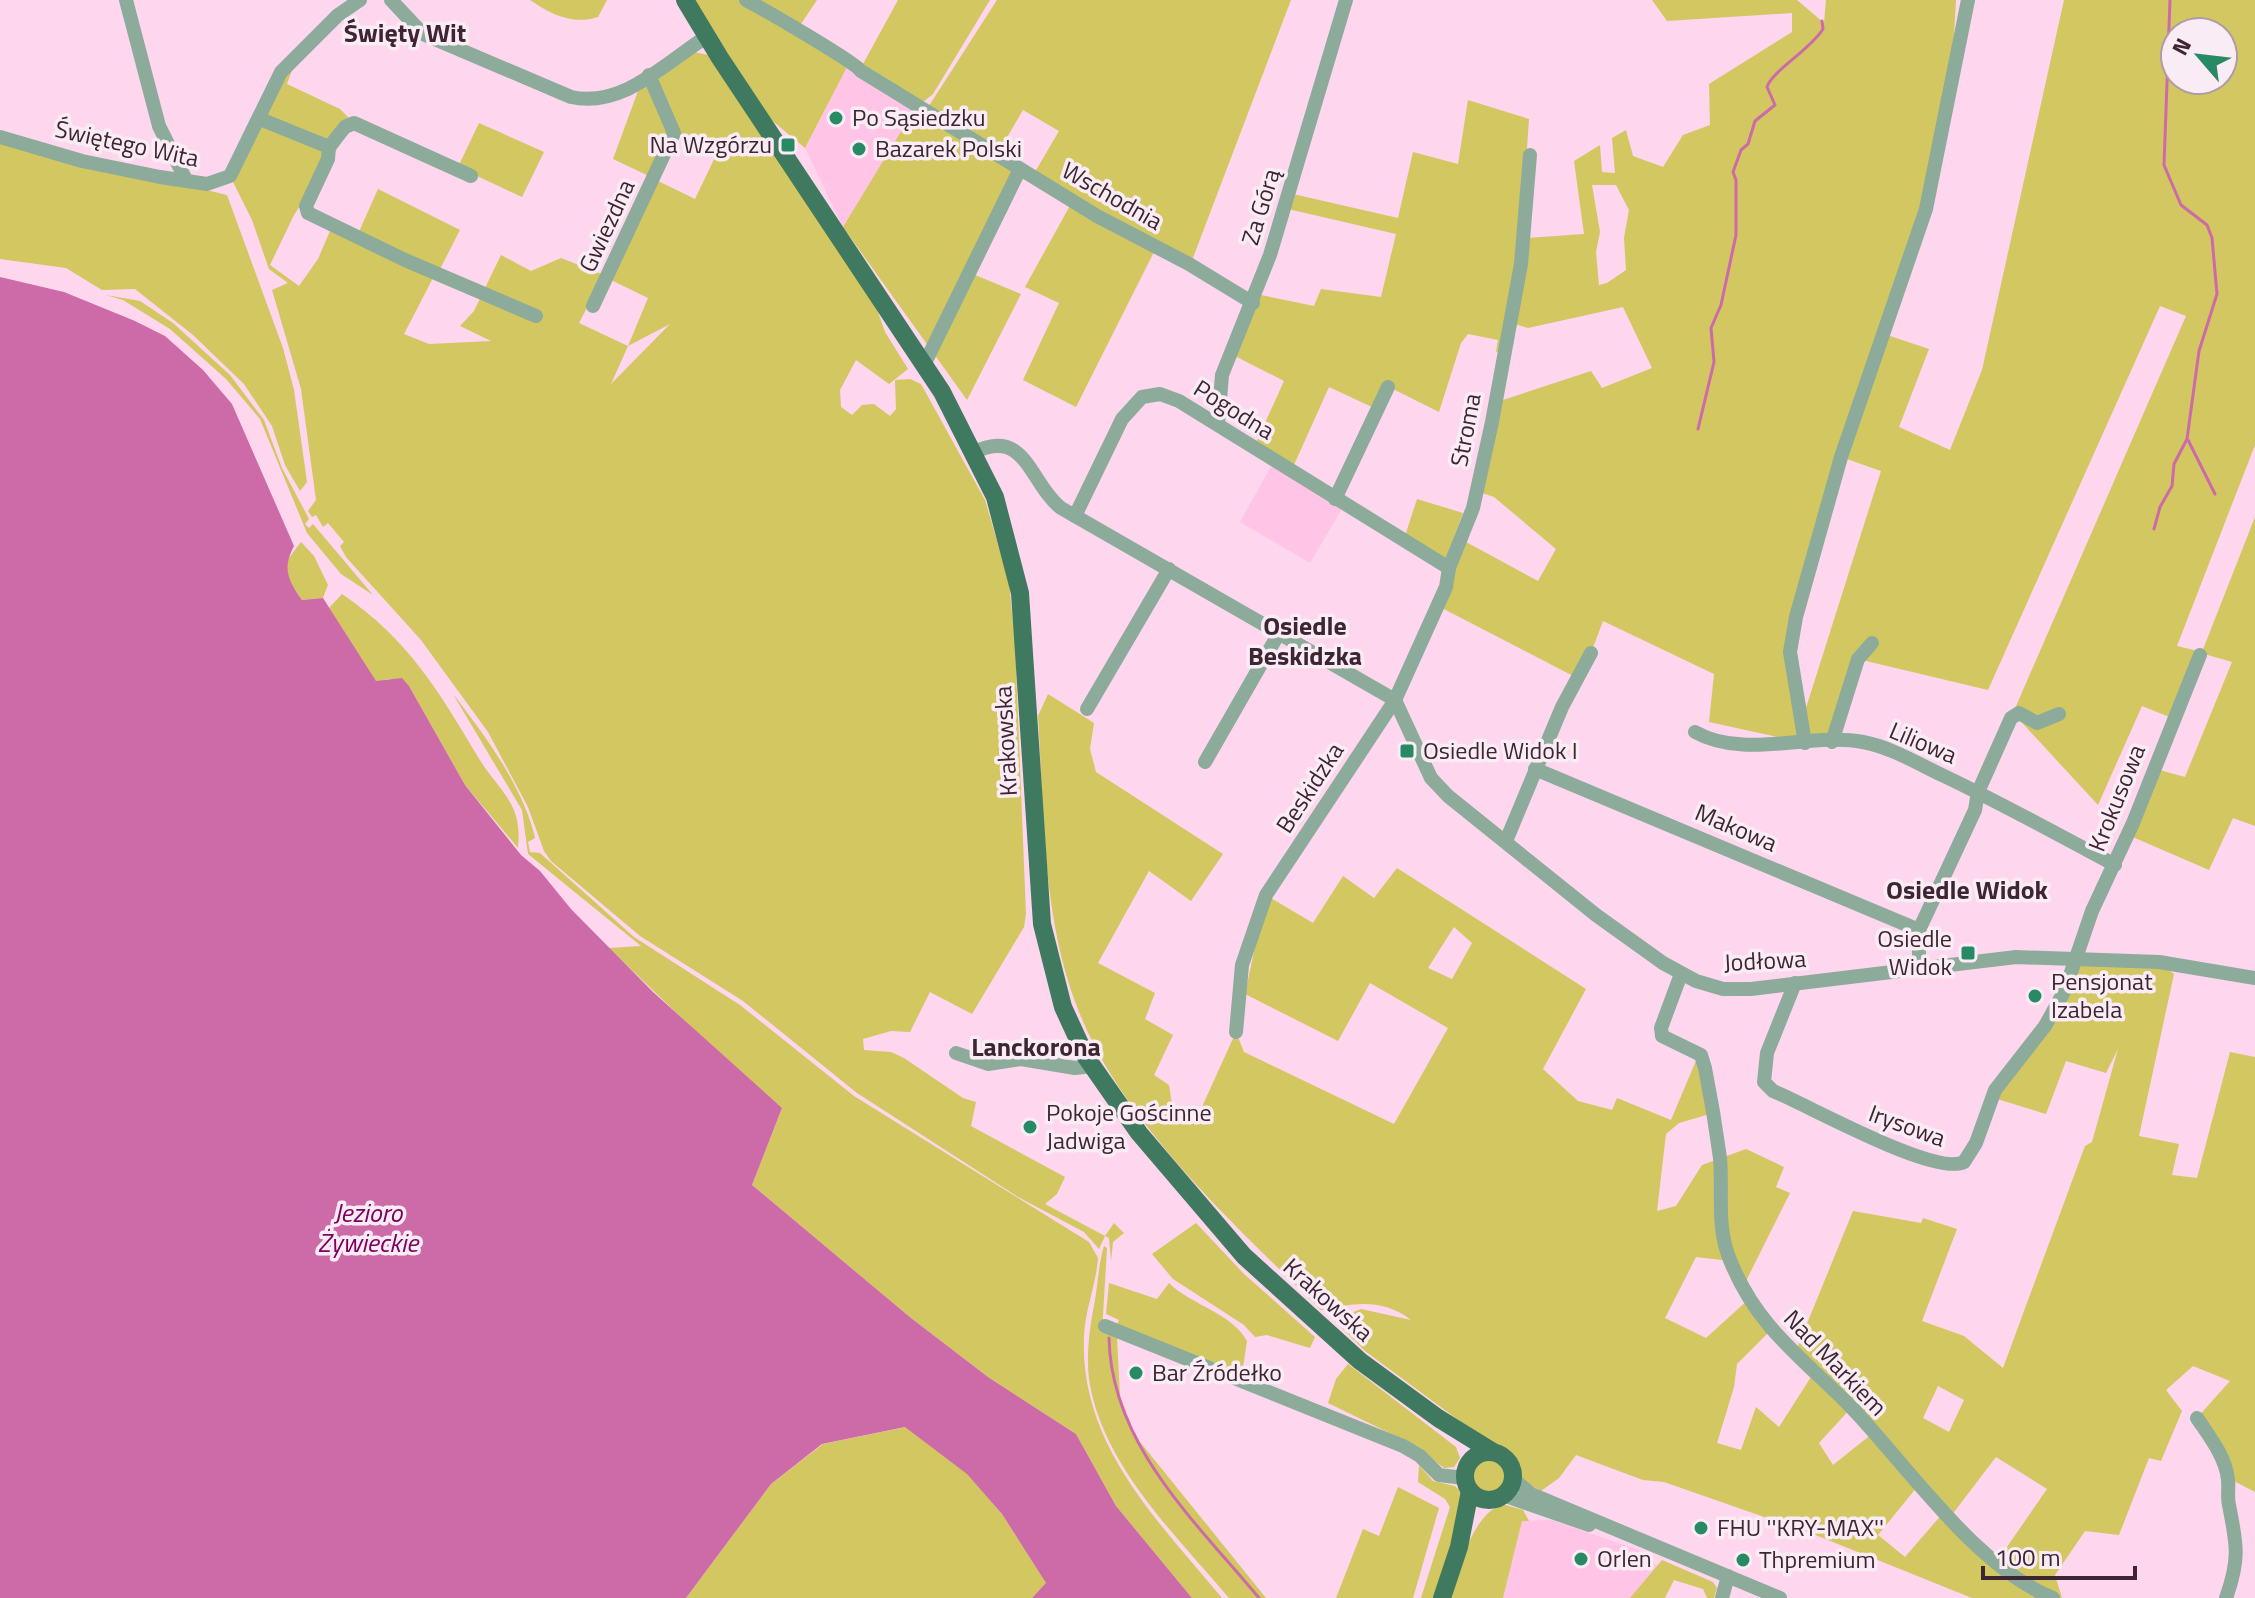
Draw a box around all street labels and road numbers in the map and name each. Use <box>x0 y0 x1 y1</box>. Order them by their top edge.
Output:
street label: Świętego Wita <box>52 110 202 176</box>
street label: Wschodnia <box>1055 152 1170 238</box>
street label: Za Górą <box>1231 164 1289 249</box>
street label: Gwiezdna <box>569 173 643 278</box>
street label: Pogodna <box>1187 370 1282 448</box>
street label: Stroma <box>1440 390 1490 470</box>
street label: Krakowska <box>984 685 1026 797</box>
street label: Liliowa <box>1884 712 1963 772</box>
street label: Beskidzka <box>1266 735 1352 840</box>
street label: Krokusowa <box>2078 739 2154 857</box>
street label: Makowa <box>1690 794 1783 860</box>
street label: Jodłowa <box>1723 940 1807 980</box>
street label: Irysowa <box>1864 1095 1951 1156</box>
street label: Krakowska <box>1276 1249 1382 1350</box>
street label: Nad Markiem <box>1776 1301 1896 1424</box>

